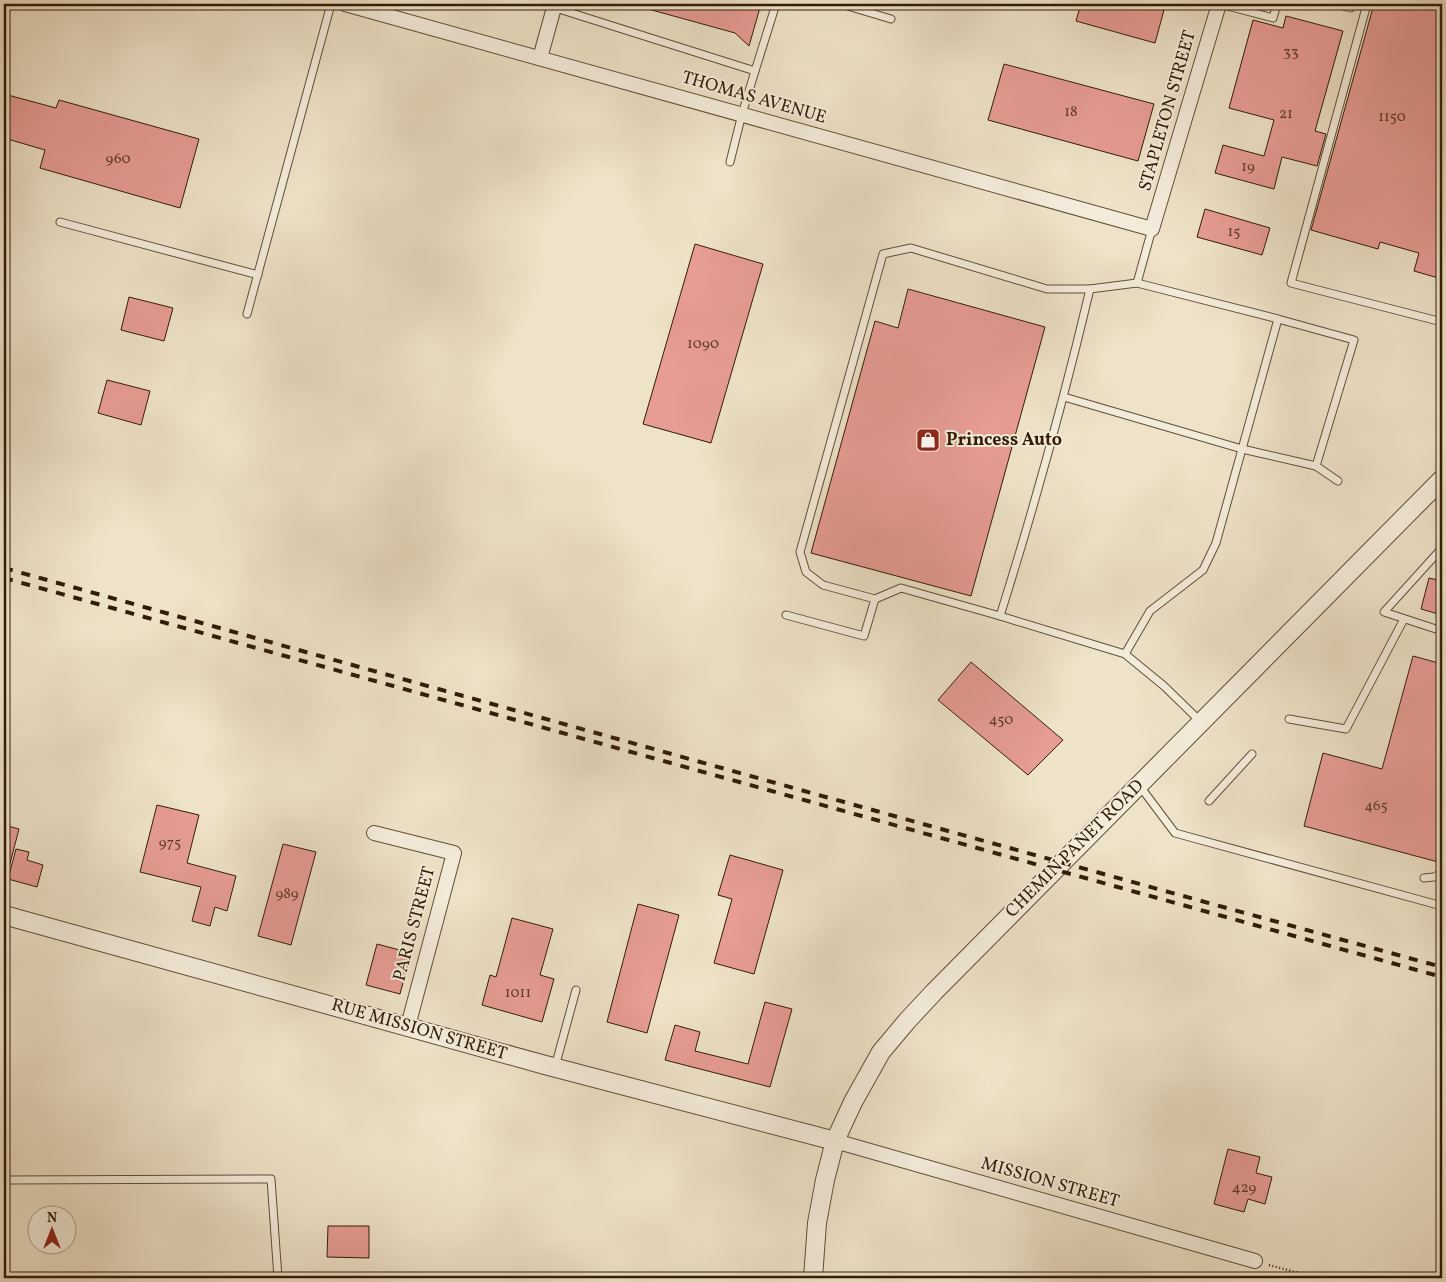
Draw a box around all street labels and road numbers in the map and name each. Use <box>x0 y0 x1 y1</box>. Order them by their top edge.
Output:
street label: STAPLETON STREET <box>1133 27 1203 194</box>
street label: THOMAS AVENUE <box>679 65 829 131</box>
street label: CHEMIN PANET ROAD <box>1000 774 1150 924</box>
street label: PARIS STREET <box>388 863 442 984</box>
street label: RUE MISSION STREET <box>328 993 510 1067</box>
street label: MISSION STREET <box>978 1151 1123 1215</box>

